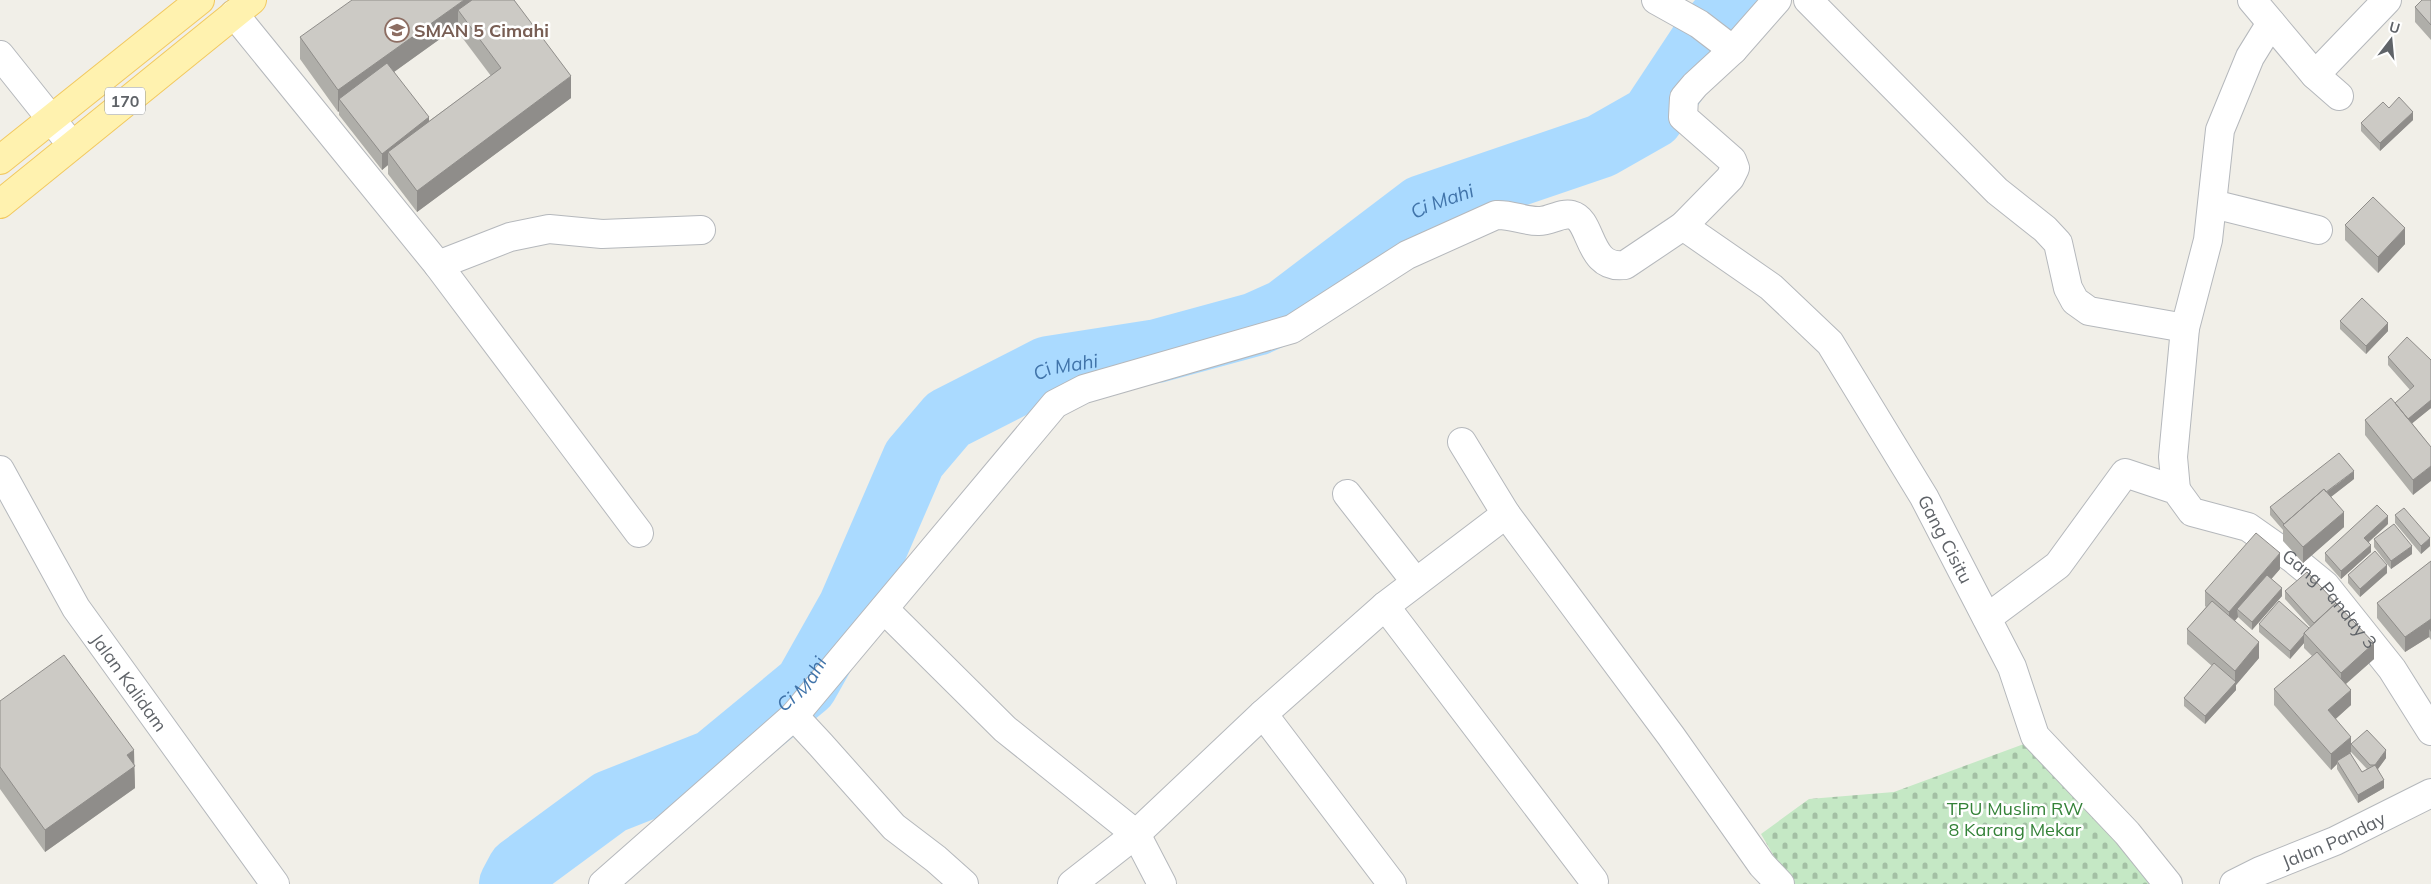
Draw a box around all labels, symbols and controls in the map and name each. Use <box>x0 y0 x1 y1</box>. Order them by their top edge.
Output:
north arrow <box>2366 15 2416 65</box>
school or university icon: SMAN 5 Cimahi <box>384 17 410 43</box>
text: U <box>2387 17 2402 38</box>
place label: SMAN 5 Cimahi <box>414 19 549 42</box>
road number: 170 <box>105 88 145 114</box>
water label: Ci Mahi <box>1405 178 1477 224</box>
water label: Ci Mahi <box>1029 348 1100 386</box>
street label: Gang Cisitu <box>1913 491 1978 587</box>
street label: Gang Panday 3 <box>2278 543 2383 653</box>
street label: Jalan Kalidam <box>86 629 173 736</box>
water label: Ci Mahi <box>771 652 832 717</box>
park label: TPU Muslim RW 8 Karang Mekar <box>1947 797 2083 841</box>
street label: Jalan Panday <box>2278 806 2389 873</box>

